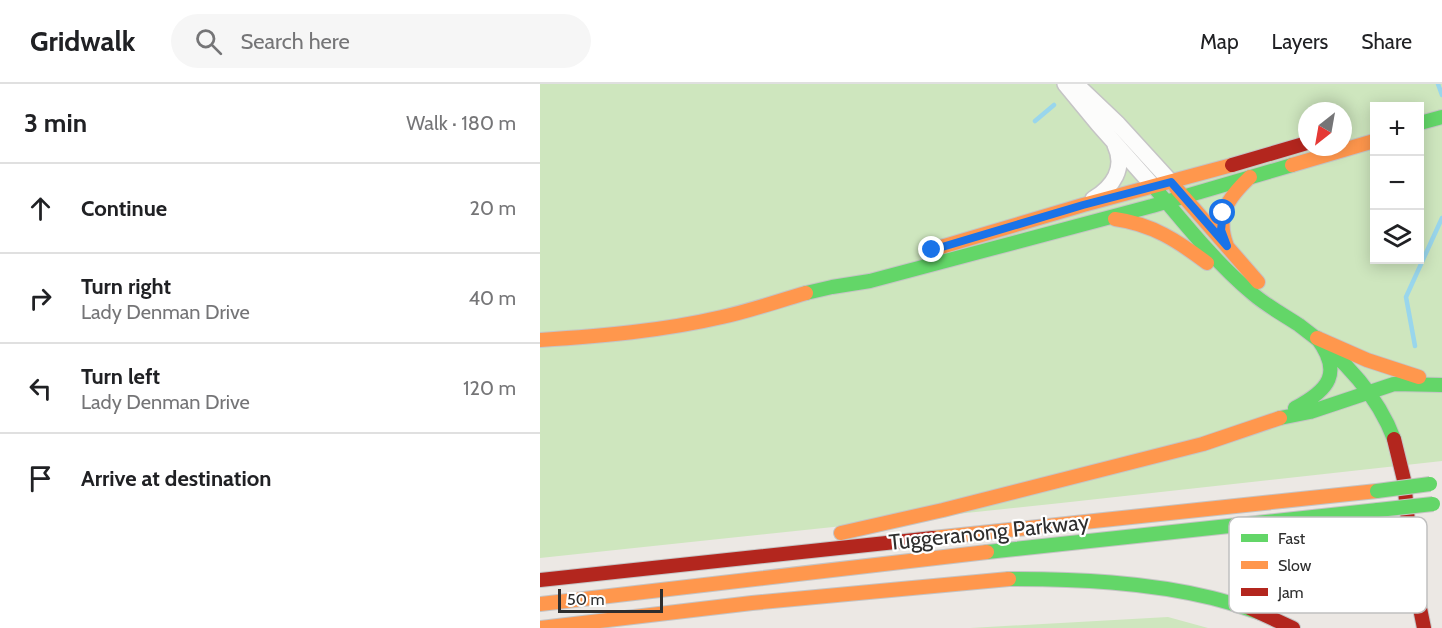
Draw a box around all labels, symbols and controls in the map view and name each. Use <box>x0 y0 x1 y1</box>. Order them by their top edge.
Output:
search box <box>171 14 591 68</box>
text: Gridwalk <box>30 24 135 58</box>
icon: search <box>192 25 225 58</box>
text: Search here <box>240 28 350 55</box>
text: Map <box>1200 29 1239 54</box>
text: Layers <box>1272 29 1328 54</box>
text: Share <box>1361 29 1412 54</box>
north arrow <box>1298 102 1352 156</box>
map controls <box>1370 102 1424 264</box>
button: + <box>1370 102 1424 156</box>
text: 3 min <box>24 107 87 139</box>
text: Walk · 180 m <box>406 111 516 135</box>
button: − <box>1370 156 1424 210</box>
icon: ahead <box>24 192 57 225</box>
text: Continue <box>81 195 167 222</box>
text: 20 m <box>470 196 516 220</box>
route start <box>1209 199 1235 225</box>
button: layers <box>1370 210 1424 264</box>
route end <box>918 236 944 262</box>
text: Turn right <box>81 273 171 300</box>
icon: right <box>24 282 57 315</box>
text: 40 m <box>468 286 516 310</box>
text: Lady Denman Drive <box>81 300 250 324</box>
text: Turn left <box>81 363 160 390</box>
icon: left <box>24 372 57 405</box>
text: 120 m <box>463 376 516 400</box>
text: Lady Denman Drive <box>81 390 250 414</box>
icon: arrive <box>24 462 57 495</box>
text: Arrive at destination <box>81 465 271 492</box>
street label: Tuggeranong Parkway <box>888 508 1090 556</box>
legend <box>1229 517 1427 613</box>
text: Fast <box>1278 529 1306 548</box>
text: Slow <box>1278 556 1312 575</box>
text: Jam <box>1277 583 1304 602</box>
scale bar <box>558 586 663 614</box>
text: 50 m <box>567 590 604 609</box>

